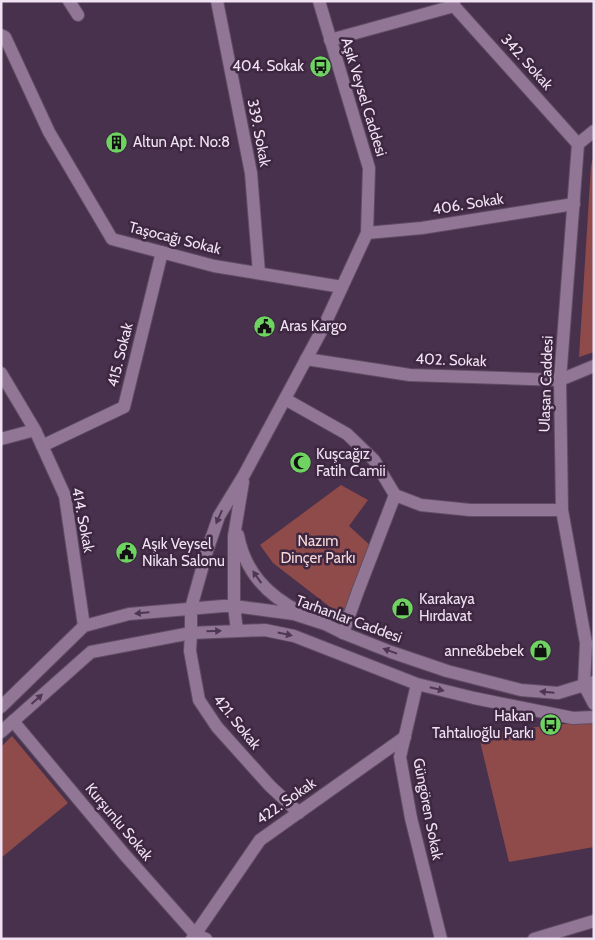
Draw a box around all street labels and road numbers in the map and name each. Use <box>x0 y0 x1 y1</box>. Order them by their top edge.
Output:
street label: 342. Sokak <box>497 30 557 94</box>
street label: Aşık Veysel Caddesi <box>337 36 391 158</box>
street label: 339. Sokak <box>244 98 274 169</box>
street label: 406. Sokak <box>431 189 505 219</box>
street label: Taşocağı Sokak <box>127 218 223 258</box>
street label: 415. Sokak <box>103 321 137 389</box>
street label: Ulaşan Caddesi <box>535 335 557 433</box>
street label: 402. Sokak <box>415 350 487 370</box>
street label: 414. Sokak <box>68 486 98 554</box>
street label: Tarhanlar Caddesi <box>293 591 405 647</box>
street label: 421. Sokak <box>209 691 265 753</box>
street label: Güngören Sokak <box>409 756 447 862</box>
street label: 422. Sokak <box>253 774 319 828</box>
street label: Kurşunlu Sokak <box>81 780 157 865</box>

